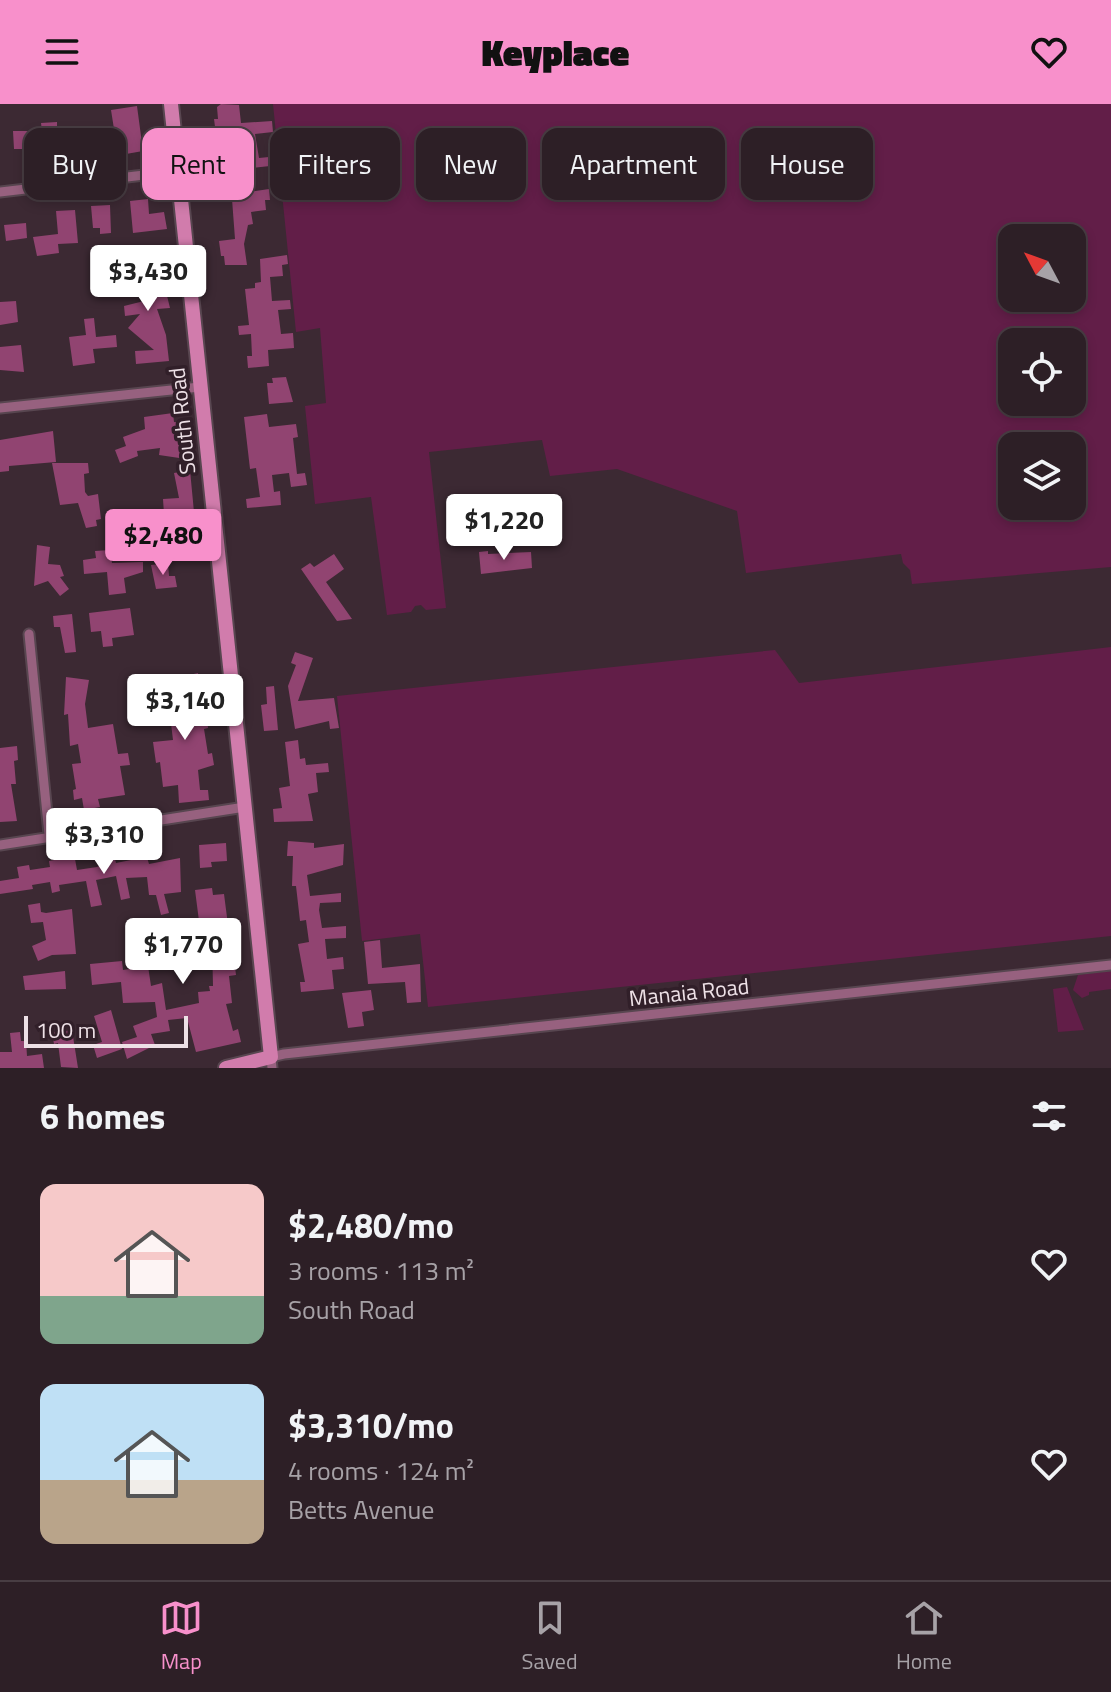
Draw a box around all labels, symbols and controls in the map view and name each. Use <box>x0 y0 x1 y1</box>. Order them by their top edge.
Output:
text: Keyplace <box>482 25 629 80</box>
icon: menu <box>40 30 84 74</box>
icon: heart <box>1027 30 1071 74</box>
chip: Buy <box>24 128 126 200</box>
chip: Rent <box>142 128 254 200</box>
chip: Filters <box>270 128 400 200</box>
chip: New <box>416 128 526 200</box>
chip: Apartment <box>542 128 725 200</box>
chip: House <box>741 128 873 200</box>
north arrow <box>998 224 1086 312</box>
map controls <box>998 224 1086 520</box>
pin: $3,430 <box>83 245 213 313</box>
text: $3,430 <box>108 251 188 290</box>
button: locate <box>998 328 1086 416</box>
street label: South Road <box>159 366 205 476</box>
button: layers <box>998 432 1086 520</box>
pin: $1,220 <box>439 494 569 562</box>
text: $1,220 <box>464 500 544 539</box>
pin: $2,480 <box>98 509 228 577</box>
text: $2,480 <box>123 515 203 554</box>
pin: $3,140 <box>120 674 250 742</box>
text: $3,140 <box>145 680 225 719</box>
pin: $3,310 <box>39 808 169 876</box>
text: $3,310 <box>64 814 144 853</box>
pin: $1,770 <box>118 918 248 986</box>
text: $1,770 <box>143 924 223 963</box>
street label: Manaia Road <box>627 969 751 1015</box>
scale bar <box>24 1012 188 1048</box>
text: 100 m <box>36 1013 96 1047</box>
text: 6 homes <box>40 1090 165 1142</box>
icon: filters <box>1027 1094 1071 1138</box>
text: $2,480/mo <box>288 1199 454 1251</box>
icon: home <box>104 1216 200 1312</box>
icon: heart <box>1027 1242 1071 1286</box>
text: 3 rooms · 113 m² <box>288 1251 474 1290</box>
text: South Road <box>288 1290 415 1329</box>
text: $3,310/mo <box>288 1399 454 1451</box>
icon: home <box>104 1416 200 1512</box>
icon: heart <box>1027 1442 1071 1486</box>
text: 4 rooms · 124 m² <box>288 1451 474 1490</box>
text: Betts Avenue <box>288 1490 434 1529</box>
tab: Map <box>159 1596 203 1678</box>
tab: Saved <box>522 1596 578 1678</box>
tab: Home <box>896 1596 952 1678</box>

